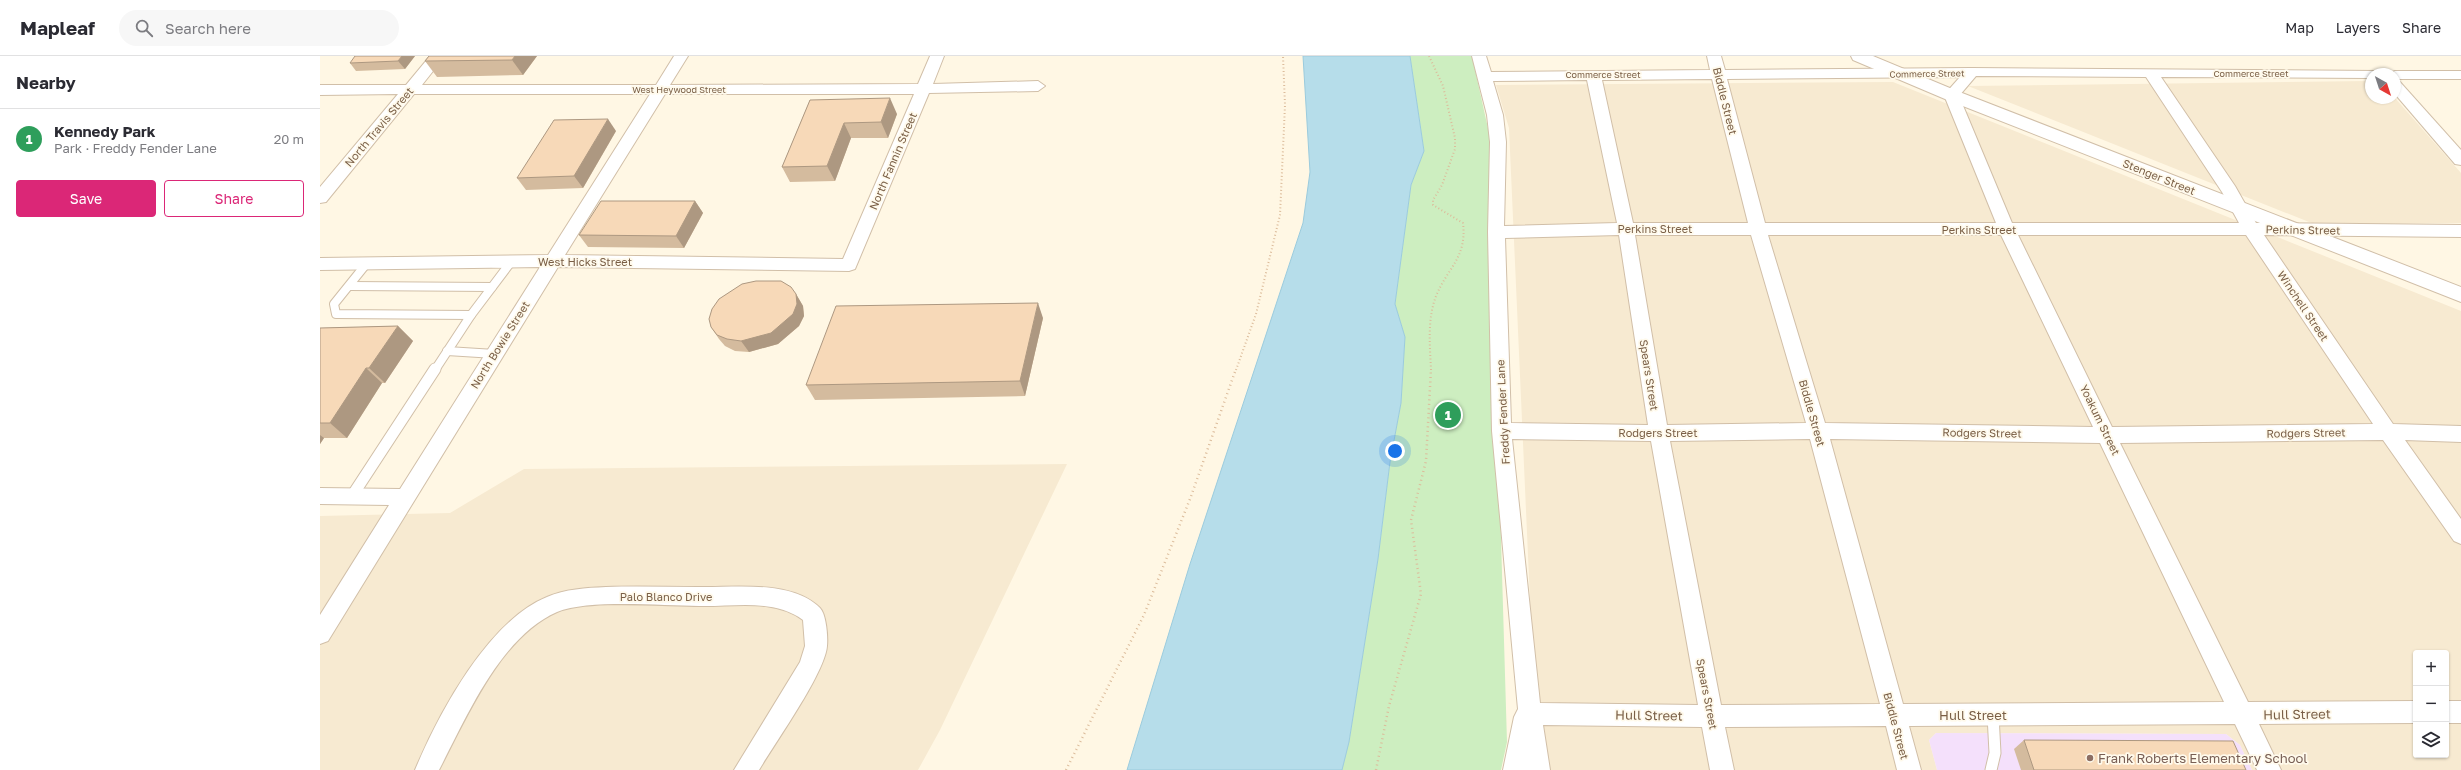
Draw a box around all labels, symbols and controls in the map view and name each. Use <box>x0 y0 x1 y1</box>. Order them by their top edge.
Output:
search box <box>119 10 399 46</box>
text: Mapleaf <box>20 16 95 39</box>
icon: search <box>133 17 155 39</box>
text: Search here <box>165 19 251 37</box>
text: Map <box>2285 19 2314 36</box>
text: Layers <box>2336 19 2380 36</box>
text: Share <box>2402 19 2441 36</box>
street label: Biddle Street <box>1711 66 1740 136</box>
street label: Commerce Street <box>1889 67 1965 80</box>
street label: Commerce Street <box>2213 68 2289 79</box>
north arrow <box>2365 68 2401 104</box>
street label: Commerce Street <box>1565 69 1641 80</box>
text: Nearby <box>16 72 76 93</box>
street label: North Travis Street <box>342 84 416 169</box>
street label: West Heywood Street <box>632 84 726 95</box>
street label: North Fannin Street <box>866 110 919 211</box>
text: Kennedy Park <box>54 122 155 140</box>
text: 1 <box>26 131 32 147</box>
text: 20 m <box>274 131 304 147</box>
text: Park · Freddy Fender Lane <box>54 140 217 156</box>
street label: Stenger Street <box>2121 156 2197 197</box>
button: Save <box>16 180 156 217</box>
button: Share <box>164 180 304 217</box>
street label: Perkins Street <box>1618 222 1692 235</box>
street label: Perkins Street <box>2265 222 2341 237</box>
street label: Perkins Street <box>1942 223 2016 236</box>
street label: West Hicks Street <box>538 255 632 268</box>
street label: Winchell Street <box>2275 268 2332 343</box>
street label: North Bowie Street <box>467 299 532 391</box>
street label: Spears Street <box>1637 338 1662 411</box>
street label: Freddy Fender Lane <box>1493 359 1512 465</box>
street label: Biddle Street <box>1797 378 1828 448</box>
street label: Yoakum Street <box>2078 382 2123 457</box>
pin: 1 <box>1435 400 1461 430</box>
street label: Rodgers Street <box>1942 425 2022 440</box>
street label: Rodgers Street <box>2266 425 2346 440</box>
street label: Rodgers Street <box>1618 426 1698 439</box>
your location <box>1385 441 1405 461</box>
street label: Palo Blanco Drive <box>620 590 712 603</box>
map controls <box>2413 650 2449 758</box>
button: + <box>2413 650 2449 686</box>
street label: Spears Street <box>1694 657 1721 730</box>
button: − <box>2413 686 2449 722</box>
street label: Biddle Street <box>1881 691 1912 761</box>
street label: Hull Street <box>2263 705 2331 723</box>
street label: Hull Street <box>1615 706 1683 724</box>
street label: Hull Street <box>1939 707 2007 723</box>
button: layers <box>2413 722 2449 758</box>
place label: Frank Roberts Elementary School <box>2098 750 2307 766</box>
marker: Frank Roberts Elementary School <box>2085 753 2095 763</box>

